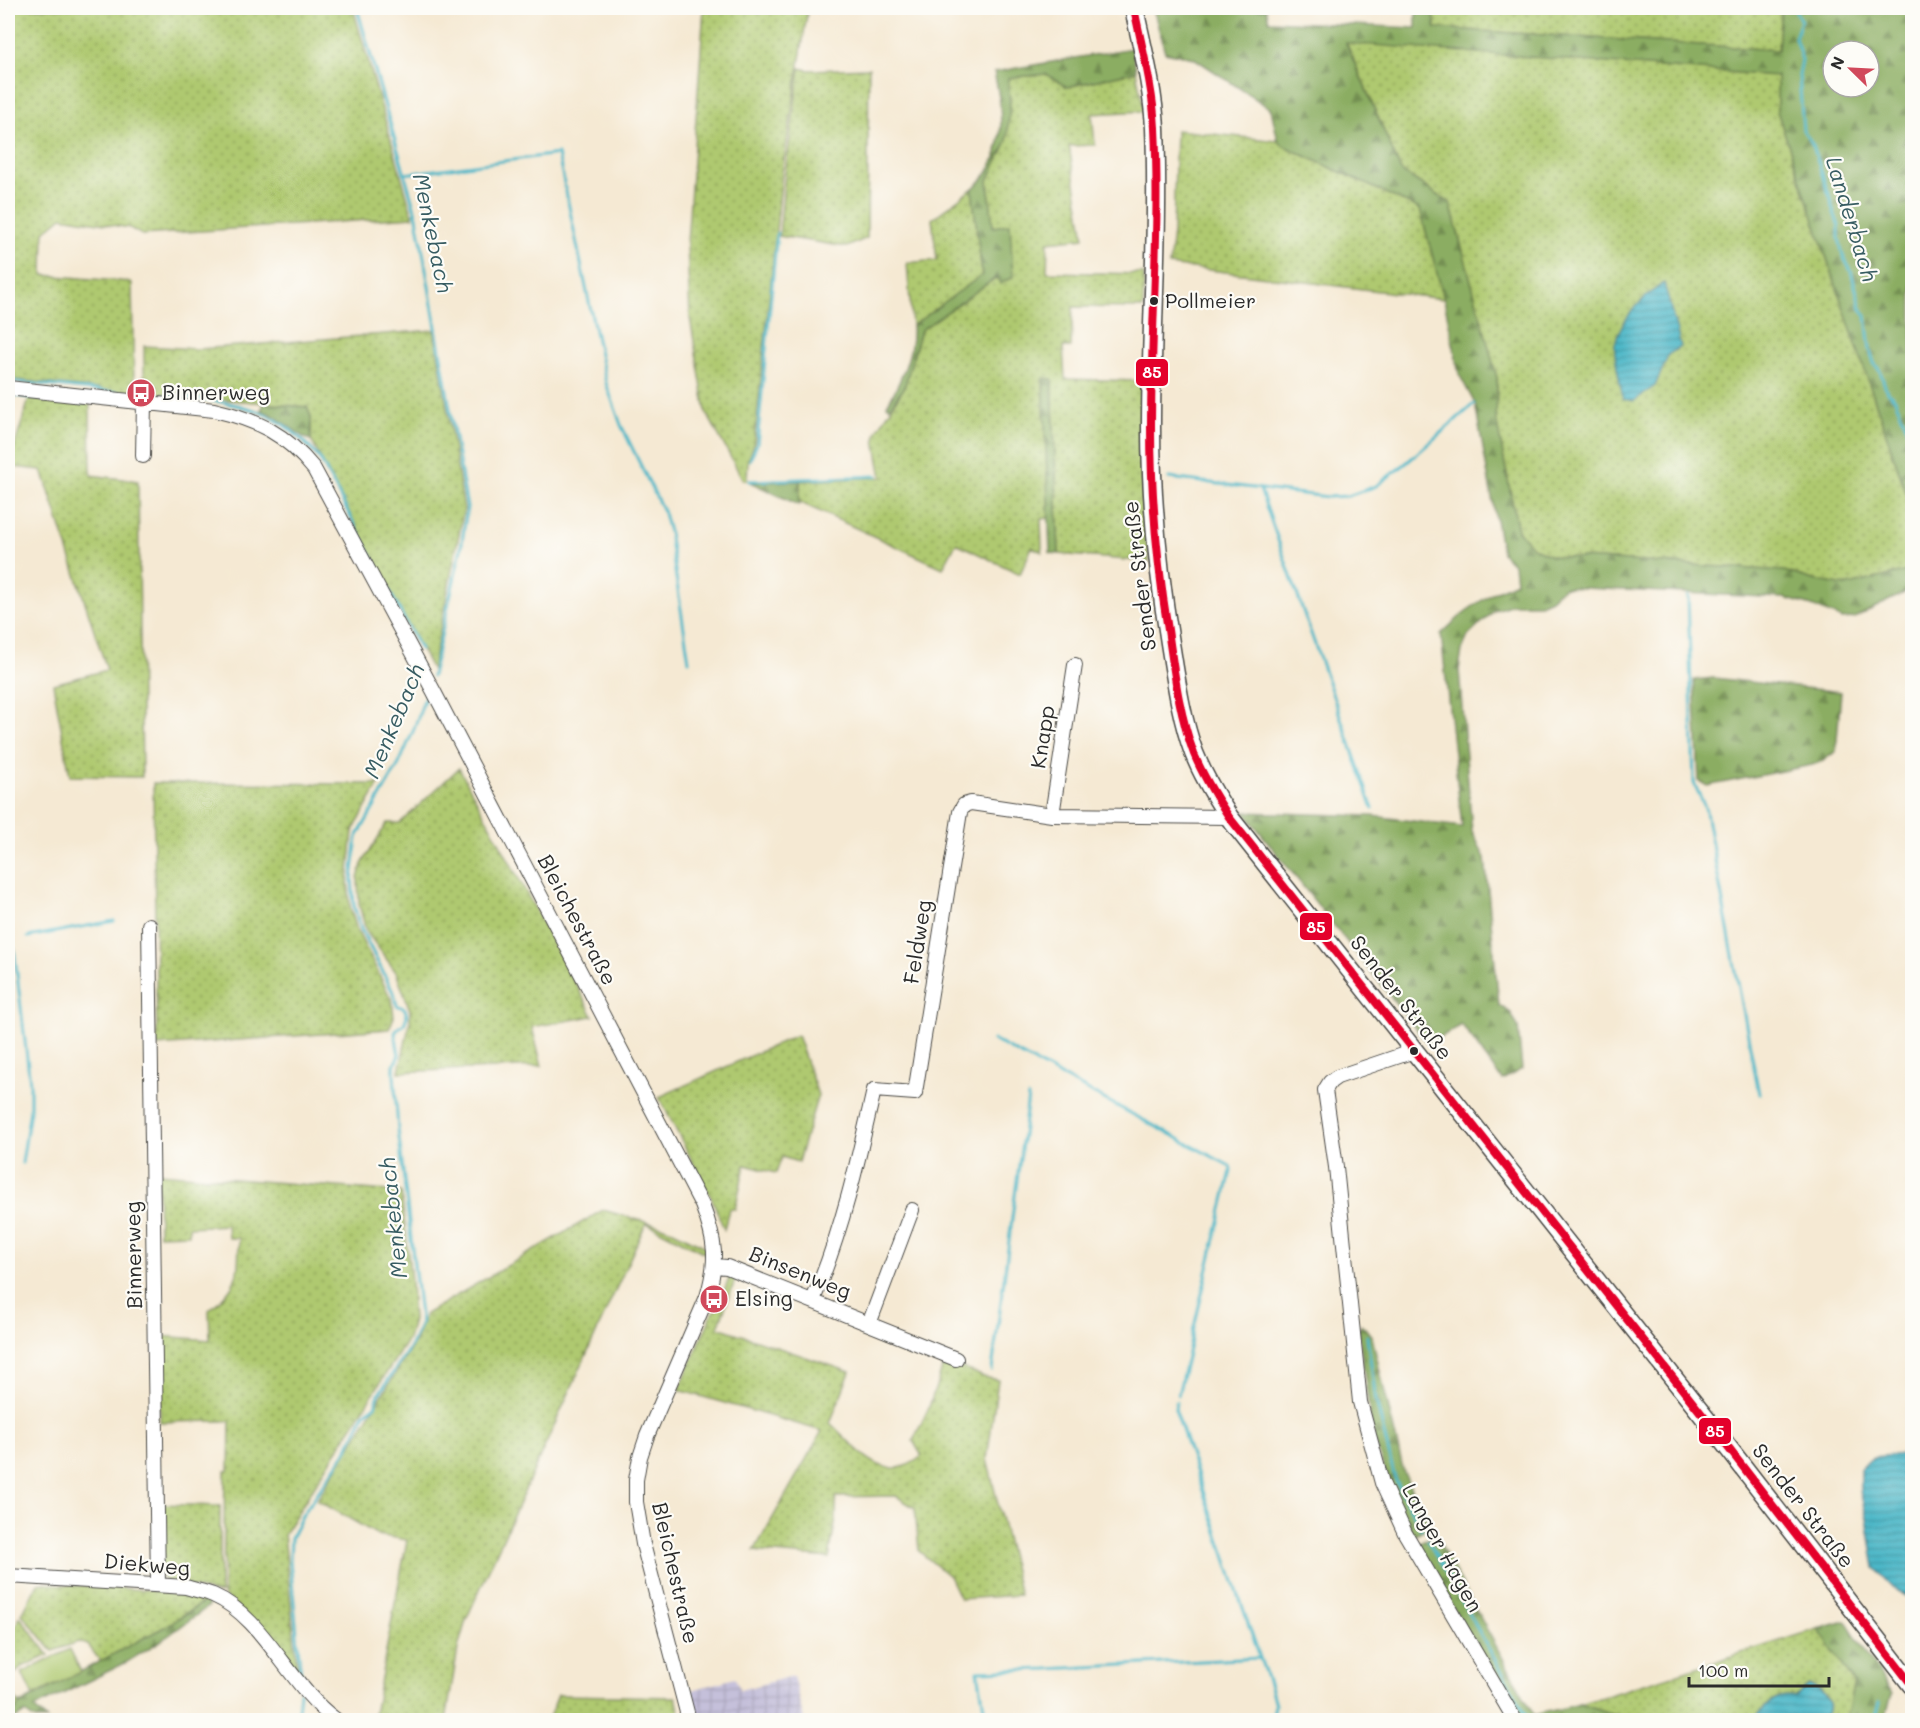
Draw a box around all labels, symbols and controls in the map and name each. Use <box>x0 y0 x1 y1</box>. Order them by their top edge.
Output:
north arrow <box>1821 39 1881 99</box>
text: N <box>1825 53 1849 73</box>
water label: Landerbach <box>1820 153 1885 285</box>
water label: Menkebach <box>407 170 460 295</box>
place label: Pollmeier <box>1165 287 1256 313</box>
marker: Pollmeier <box>1148 295 1160 307</box>
line badge: 85 <box>1135 358 1169 387</box>
text: 85 <box>1142 361 1162 382</box>
bus stop icon: Binnerweg <box>125 377 157 409</box>
place label: Binnerweg <box>162 378 270 405</box>
street label: Sender Straße <box>1116 500 1161 653</box>
water label: Menkebach <box>356 659 431 782</box>
street label: Knapp <box>1023 703 1060 770</box>
street label: Bleichestraße <box>533 849 624 989</box>
street label: Feldweg <box>897 898 936 986</box>
line badge: 85 <box>1299 912 1333 941</box>
text: 85 <box>1306 916 1326 937</box>
street label: Sender Straße <box>1345 929 1459 1065</box>
unlabelled marker <box>1408 1045 1420 1057</box>
water label: Menkebach <box>372 1156 413 1280</box>
street label: Binnerweg <box>118 1201 147 1309</box>
street label: Binsenweg <box>746 1239 855 1304</box>
bus stop icon: Elsing <box>698 1283 730 1315</box>
place label: Elsing <box>735 1284 793 1311</box>
line badge: 85 <box>1698 1417 1732 1445</box>
text: 85 <box>1705 1420 1725 1441</box>
street label: Sender Straße <box>1747 1437 1861 1573</box>
street label: Langer Hagen <box>1397 1478 1490 1616</box>
street label: Bleichestraße <box>647 1499 706 1646</box>
street label: Diekweg <box>103 1546 191 1581</box>
scale bar <box>1689 1650 1828 1688</box>
text: 100 m <box>1698 1658 1748 1682</box>

